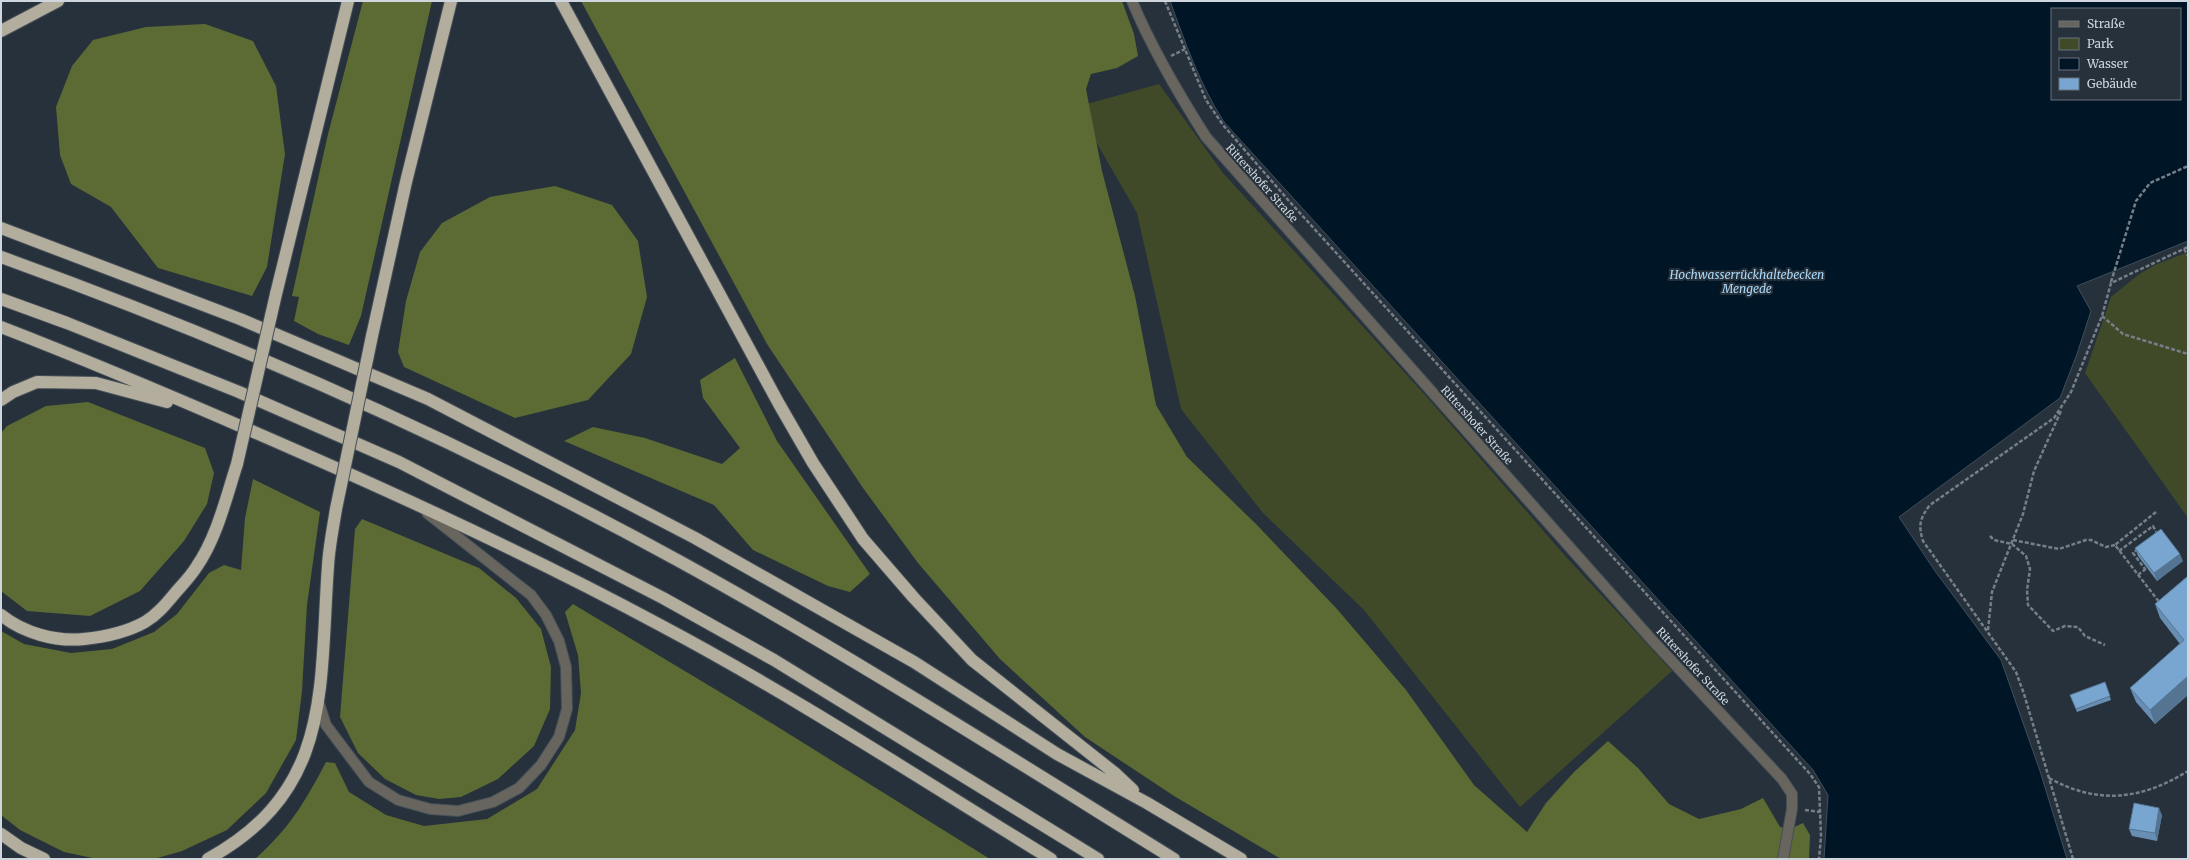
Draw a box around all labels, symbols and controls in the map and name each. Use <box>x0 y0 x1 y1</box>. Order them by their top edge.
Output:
legend <box>2051 8 2181 100</box>
text: Straße <box>2087 16 2125 31</box>
text: Park <box>2087 36 2114 51</box>
text: Wasser <box>2086 56 2129 71</box>
text: Gebäude <box>2087 76 2137 91</box>
street label: Rittershofer Straße <box>1223 141 1301 225</box>
water label: Hochwasserrückhaltebecken Mengede <box>1669 267 1824 296</box>
street label: Rittershofer Straße <box>1438 383 1516 467</box>
street label: Rittershofer Straße <box>1653 624 1733 708</box>

